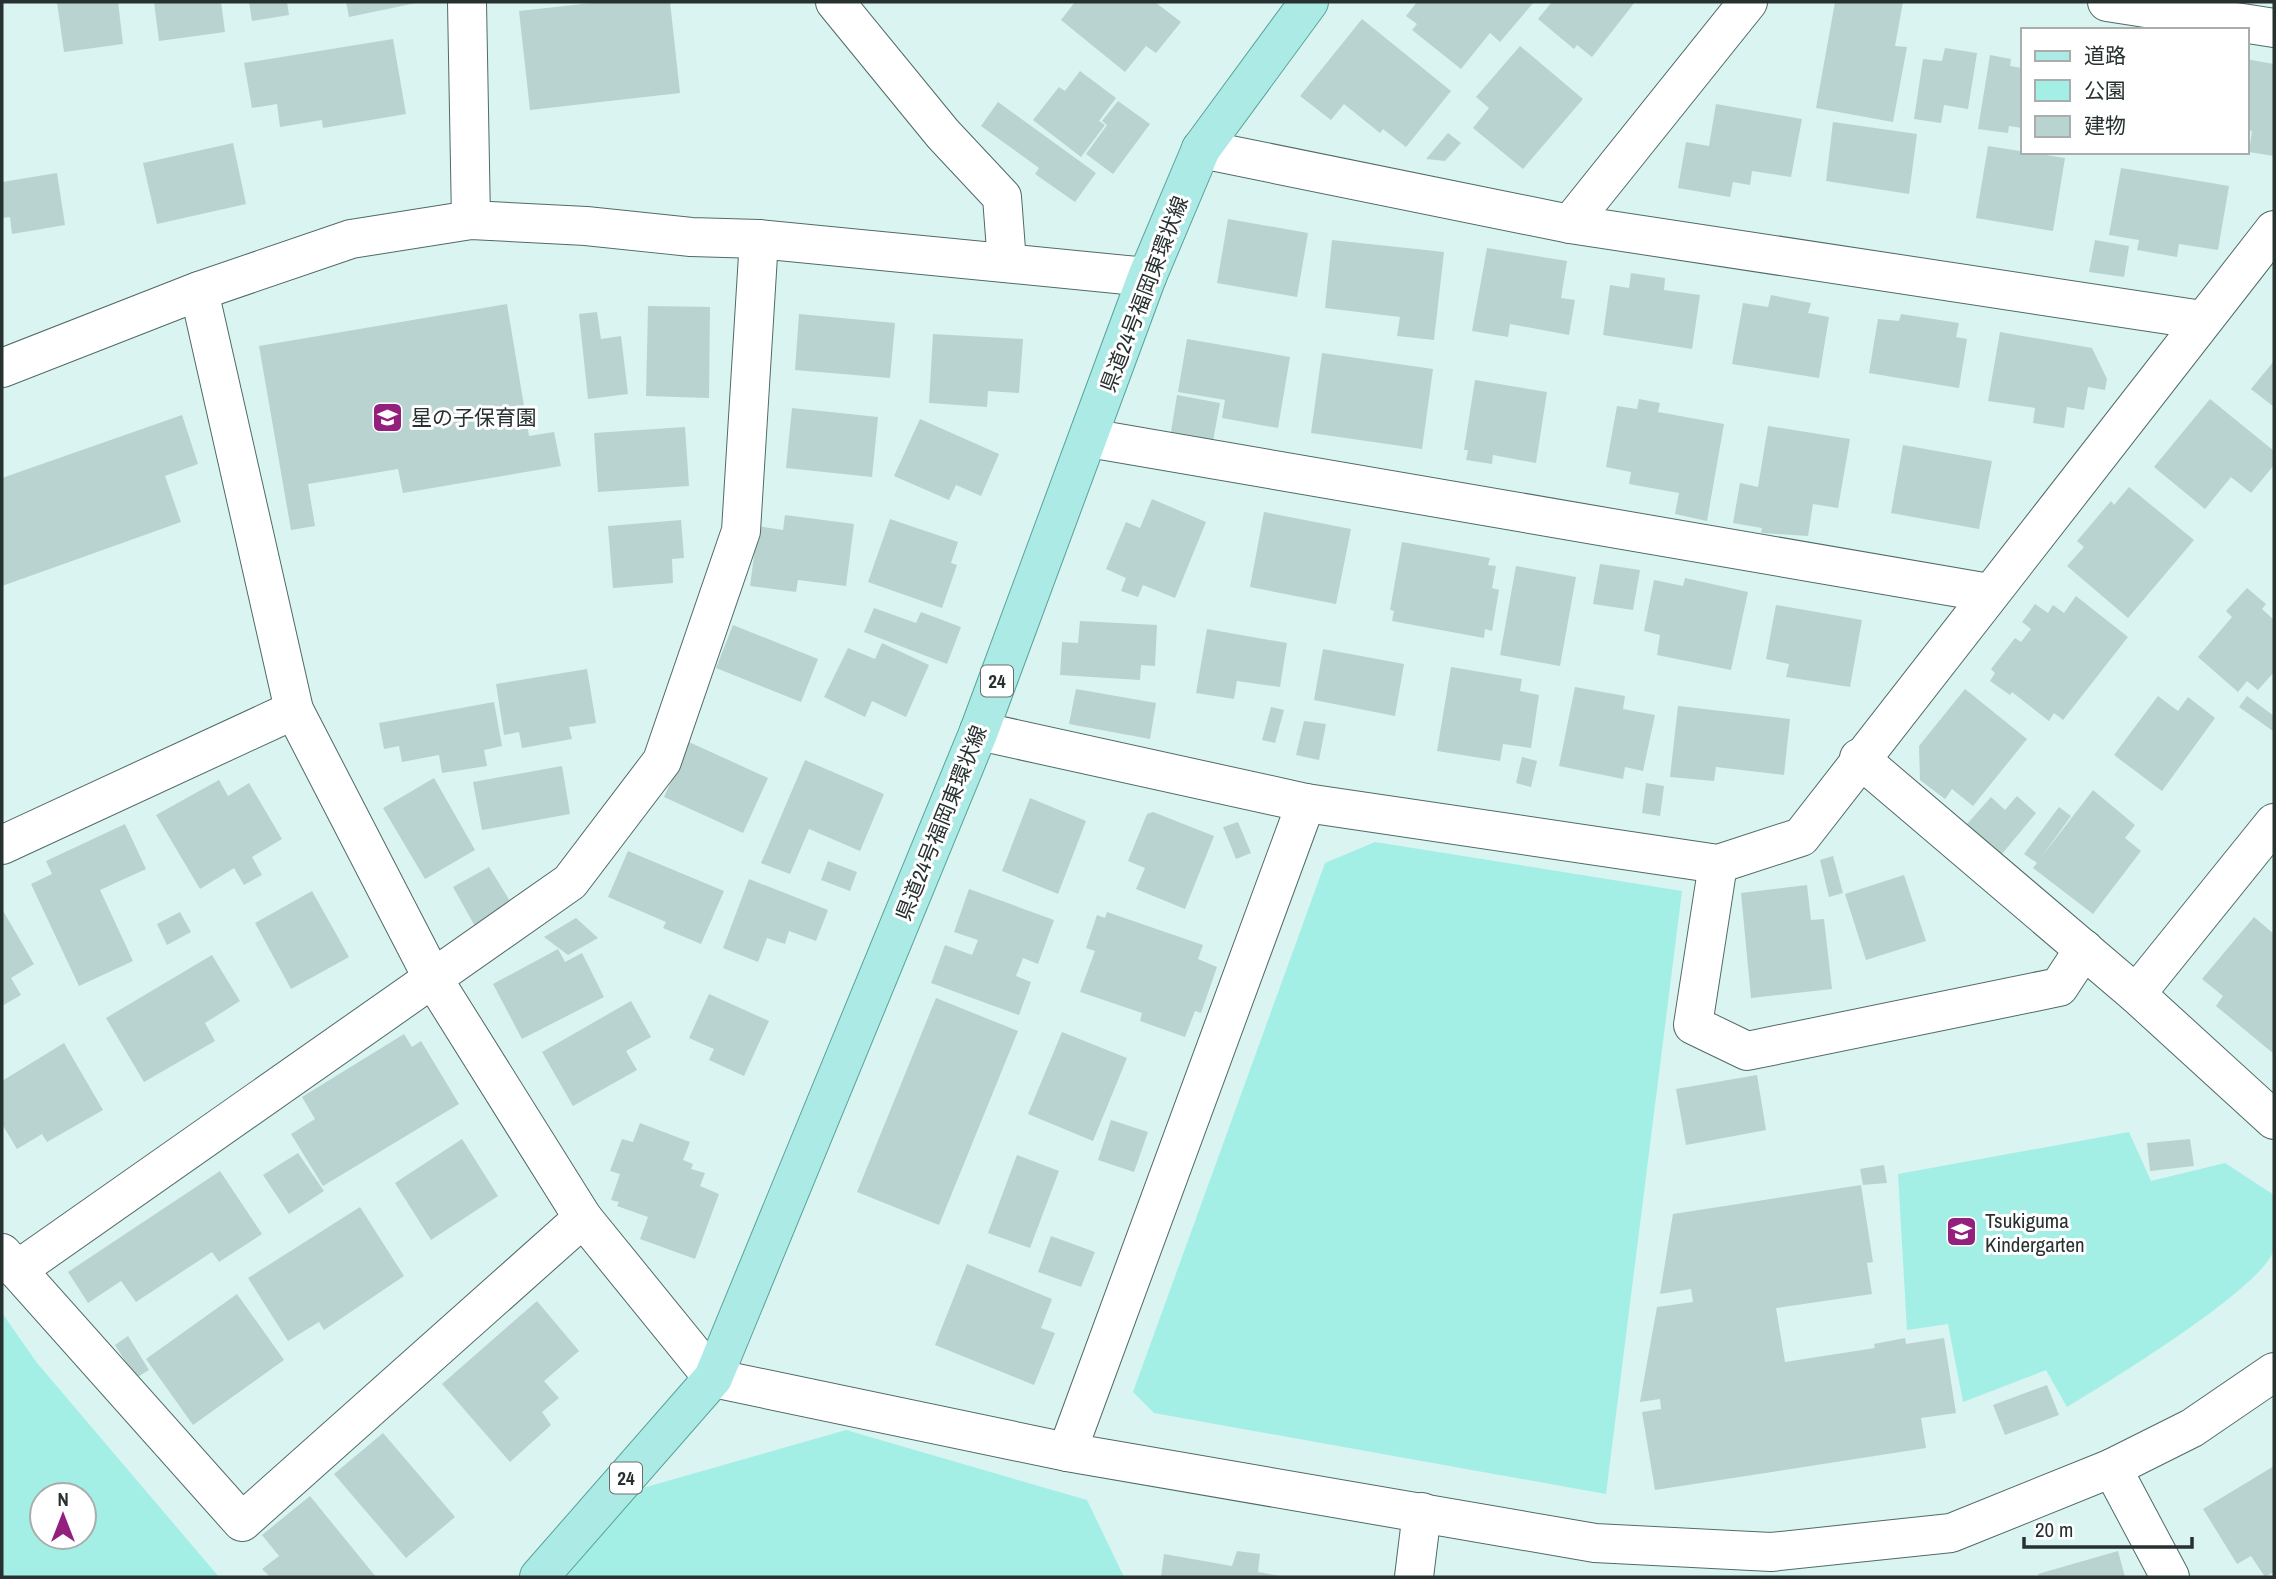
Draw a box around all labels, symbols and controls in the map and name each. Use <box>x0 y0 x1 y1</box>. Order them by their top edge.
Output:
legend <box>2021 28 2248 154</box>
text: 道路 <box>2084 41 2126 70</box>
text: 公園 <box>2084 76 2126 105</box>
text: 建物 <box>2084 111 2126 140</box>
street label: 県道24号福岡東環状線 <box>1093 192 1195 396</box>
school or university icon: 星の子保育園 <box>371 400 405 434</box>
place label: 星の子保育園 <box>411 403 537 432</box>
road number: 24 <box>981 666 1013 696</box>
street label: 県道24号福岡東環状線 <box>889 721 993 925</box>
place label: Tsukiguma Kindergarten <box>1985 1206 2085 1259</box>
school or university icon: Tsukiguma Kindergarten <box>1945 1215 1979 1249</box>
road number: 24 <box>610 1462 642 1494</box>
north arrow <box>28 1481 98 1551</box>
text: N <box>57 1486 69 1512</box>
scale bar <box>2024 1506 2192 1550</box>
text: 20 m <box>2035 1515 2073 1544</box>

